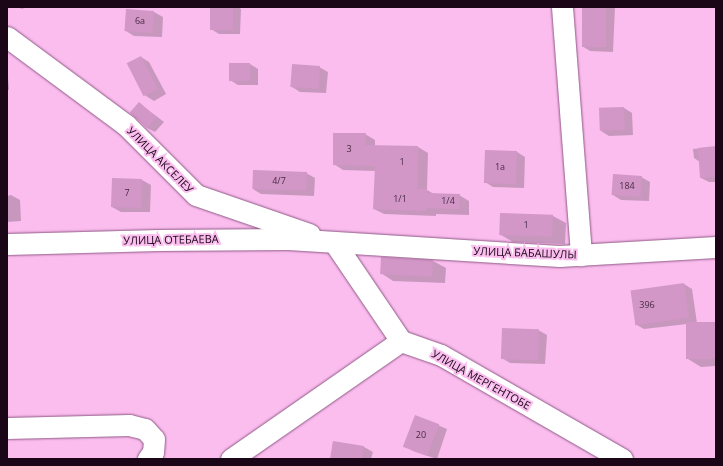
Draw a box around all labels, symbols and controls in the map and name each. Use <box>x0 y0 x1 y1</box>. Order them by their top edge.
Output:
house number: 6а <box>135 16 145 26</box>
street label: УЛИЦА АКСЕЛЕУ <box>124 124 196 196</box>
house number: 3 <box>346 144 352 154</box>
house number: 1 <box>399 157 405 167</box>
house number: 1а <box>495 162 505 172</box>
house number: 4/7 <box>272 176 286 186</box>
house number: 184 <box>619 181 635 191</box>
house number: 7 <box>124 188 130 198</box>
house number: 1/1 <box>393 194 407 204</box>
house number: 1/4 <box>441 196 455 206</box>
house number: 1 <box>523 220 529 230</box>
street label: УЛИЦА ОТЕБАЕВА <box>123 233 219 247</box>
street label: УЛИЦА БАБАШУЛЫ <box>473 245 577 261</box>
house number: 396 <box>639 300 655 310</box>
street label: УЛИЦА МЕРГЕНТОБЕ <box>429 347 533 413</box>
house number: 20 <box>416 430 426 440</box>

